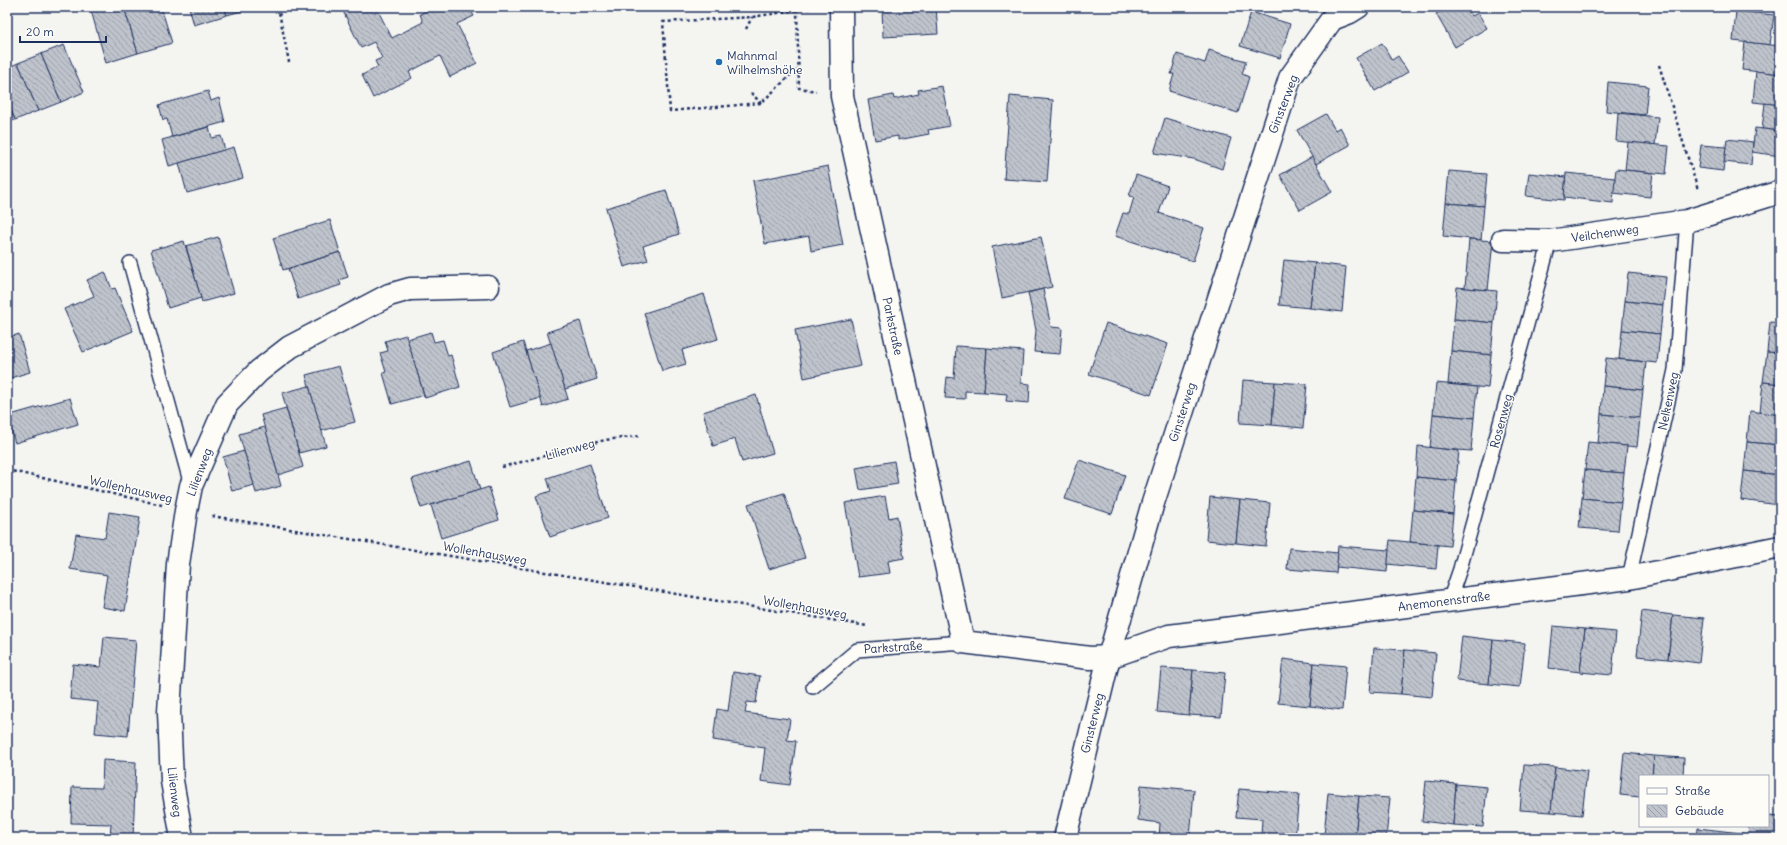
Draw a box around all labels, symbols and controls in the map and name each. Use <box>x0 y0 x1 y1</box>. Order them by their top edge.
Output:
scale bar <box>20 18 106 44</box>
text: 20 m <box>26 24 54 39</box>
place label: Mahnmal Wilhelmshöhe <box>727 48 802 77</box>
marker: Mahnmal Wilhelmshöhe <box>714 57 724 67</box>
street label: Ginsterweg <box>1265 73 1301 135</box>
street label: Veilchenweg <box>1570 221 1640 245</box>
street label: Parkstraße <box>880 296 906 356</box>
street label: Nelkenweg <box>1654 370 1682 432</box>
street label: Ginsterweg <box>1165 380 1199 444</box>
street label: Rosenweg <box>1487 392 1515 450</box>
street label: Lilienweg <box>544 435 596 463</box>
street label: Lilienweg <box>183 446 215 498</box>
street label: Wollenhausweg <box>88 472 174 506</box>
street label: Wollenhausweg <box>442 538 528 568</box>
street label: Anemonenstraße <box>1397 588 1491 614</box>
street label: Wollenhausweg <box>762 592 848 622</box>
street label: Parkstraße <box>863 637 923 657</box>
street label: Ginsterweg <box>1077 691 1107 755</box>
street label: Lilienweg <box>164 766 186 818</box>
legend <box>1639 775 1769 827</box>
text: Straße <box>1675 783 1710 798</box>
text: Gebäude <box>1675 803 1724 818</box>

